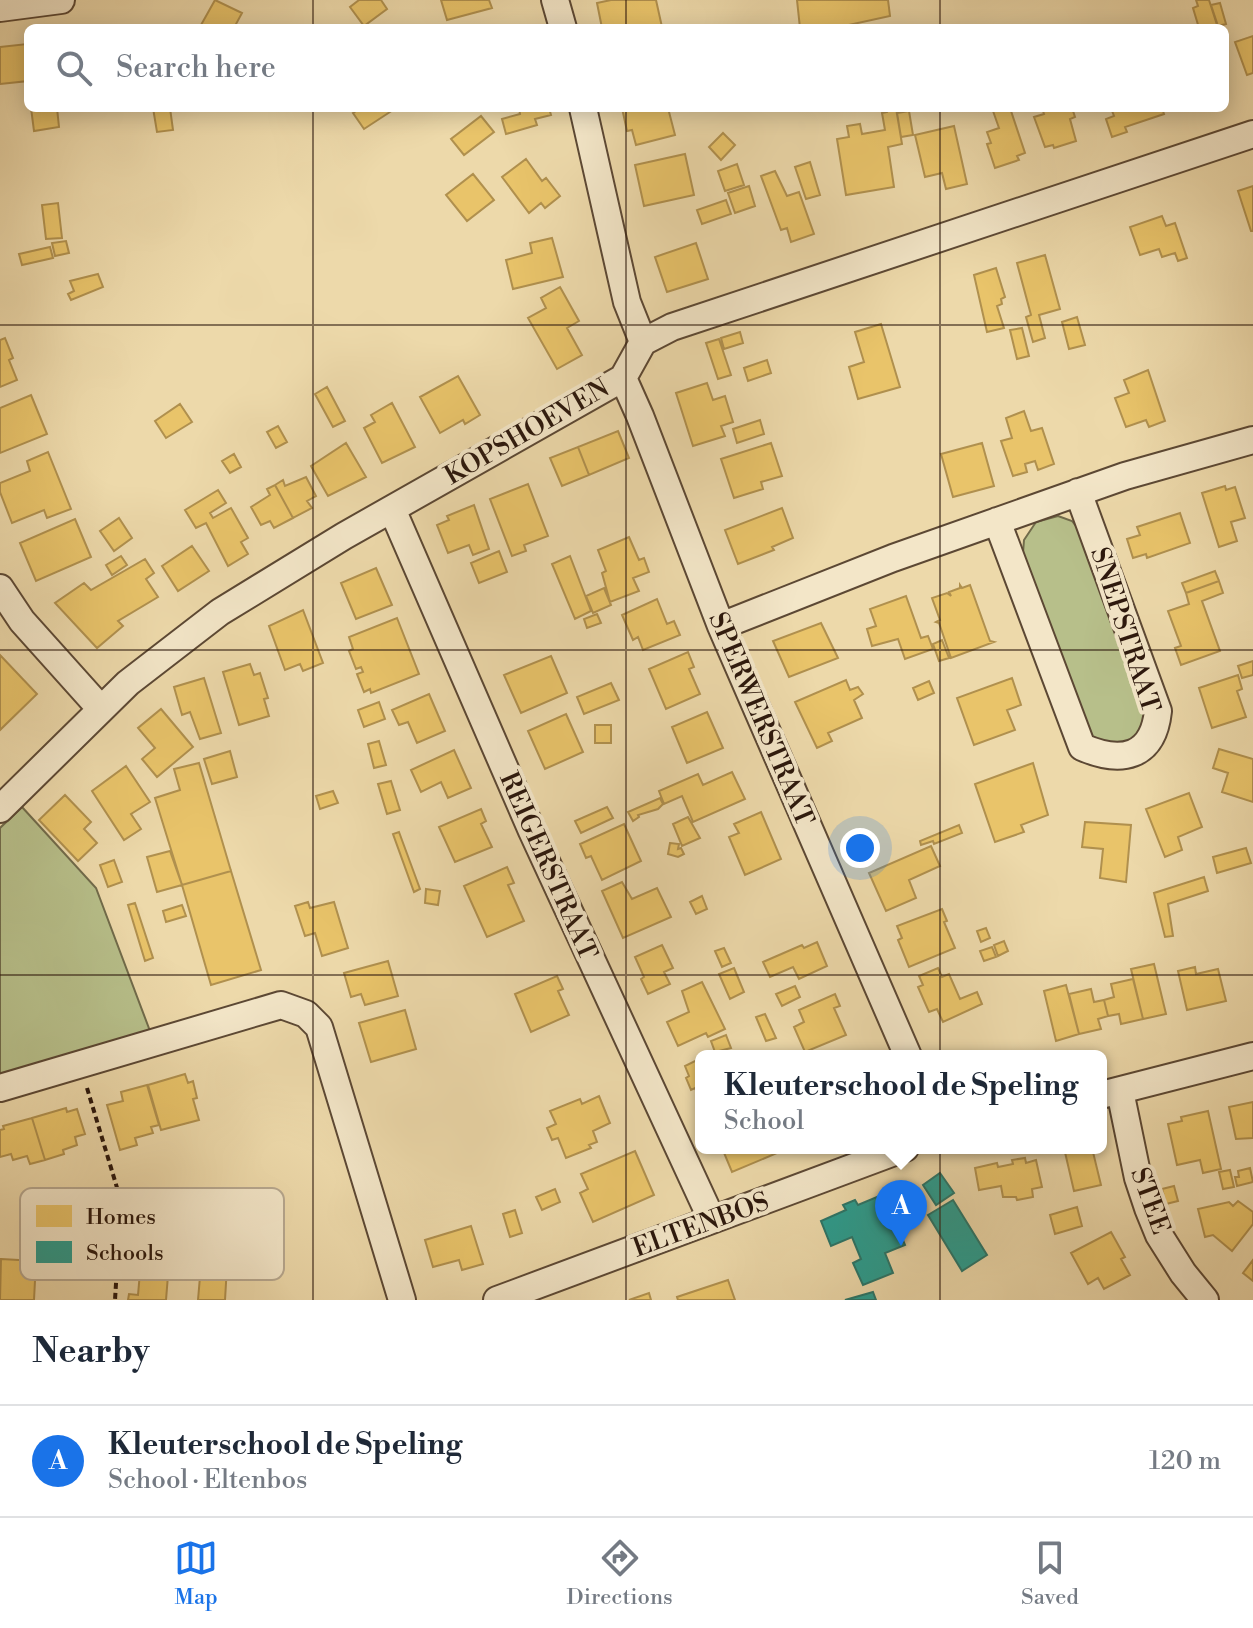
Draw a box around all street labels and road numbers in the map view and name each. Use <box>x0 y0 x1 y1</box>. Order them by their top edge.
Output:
street label: KOPSHOEVEN <box>439 372 616 492</box>
street label: SNEPSTRAAT <box>1083 543 1167 717</box>
street label: SPERWERSTRAAT <box>702 607 820 831</box>
street label: REIGERSTRAAT <box>492 767 604 965</box>
street label: STEE <box>1123 1163 1177 1239</box>
street label: ELTENBOS <box>628 1186 774 1264</box>

